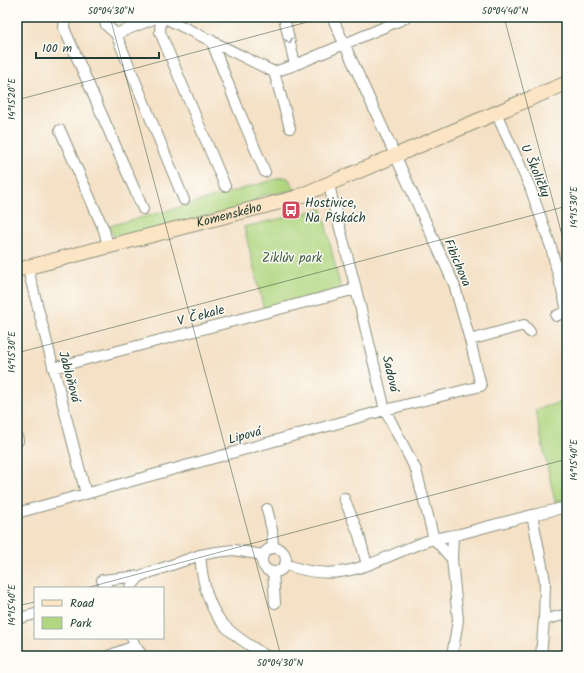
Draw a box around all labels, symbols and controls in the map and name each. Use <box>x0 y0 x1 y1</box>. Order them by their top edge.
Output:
text: 50°04'30"N <box>88 3 134 19</box>
text: 50°04'40"N <box>482 3 528 19</box>
scale bar <box>36 34 159 60</box>
one-way arrow <box>285 38 293 44</box>
text: 100 m <box>42 39 73 58</box>
text: 14°15'20"E <box>4 77 20 120</box>
street label: U Školičky <box>514 141 556 202</box>
text: 14°15'30"E <box>566 185 582 228</box>
place label: Hostivice, Na Pískách <box>305 193 366 229</box>
street label: Komenského <box>194 197 264 234</box>
bus stop icon: Hostivice, Na Pískách <box>280 199 302 221</box>
street label: Fibichova <box>438 236 476 290</box>
park label: Ziklův park <box>262 248 323 269</box>
street label: V Čekale <box>175 300 227 332</box>
text: 14°15'30"E <box>4 330 20 373</box>
street label: Jabloňová <box>52 349 86 407</box>
street label: Sadová <box>376 354 405 396</box>
street label: Lipová <box>226 421 266 451</box>
text: 14°15'40"E <box>566 438 582 481</box>
text: 14°15'40"E <box>4 583 20 626</box>
legend <box>34 587 164 639</box>
text: Road <box>70 594 95 613</box>
text: Park <box>70 614 92 633</box>
text: 50°04'30"N <box>257 655 303 671</box>

